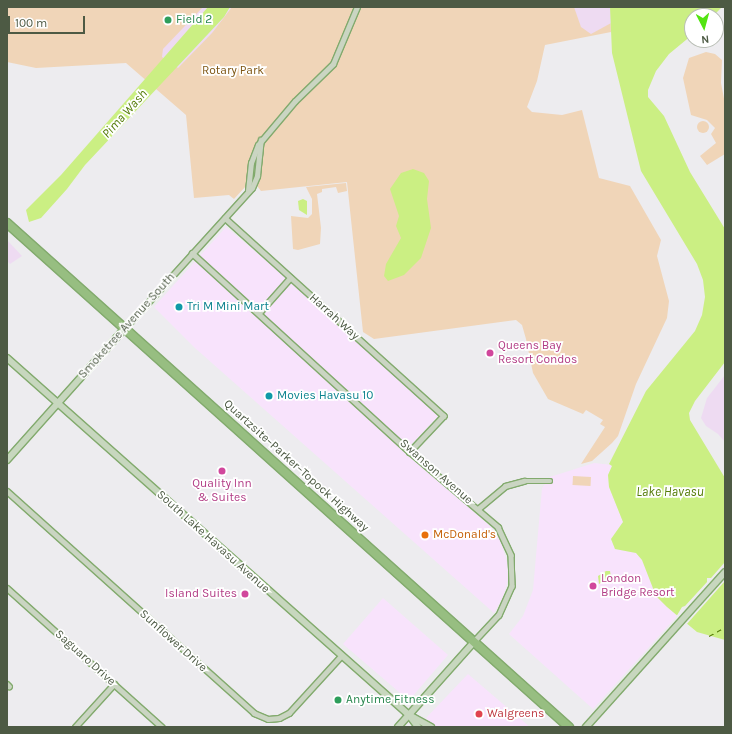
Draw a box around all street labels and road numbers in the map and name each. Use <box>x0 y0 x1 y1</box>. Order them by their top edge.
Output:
street label: Smoketree Avenue South <box>76 270 178 382</box>
street label: Harrah Way <box>306 291 362 343</box>
street label: Quartzsite–Parker–Topock Highway <box>220 397 372 535</box>
street label: Swanson Avenue <box>396 436 476 508</box>
street label: South Lake Havasu Avenue <box>154 488 272 596</box>
street label: Sunflower Drive <box>136 607 210 675</box>
street label: Saguaro Drive <box>52 627 118 689</box>

